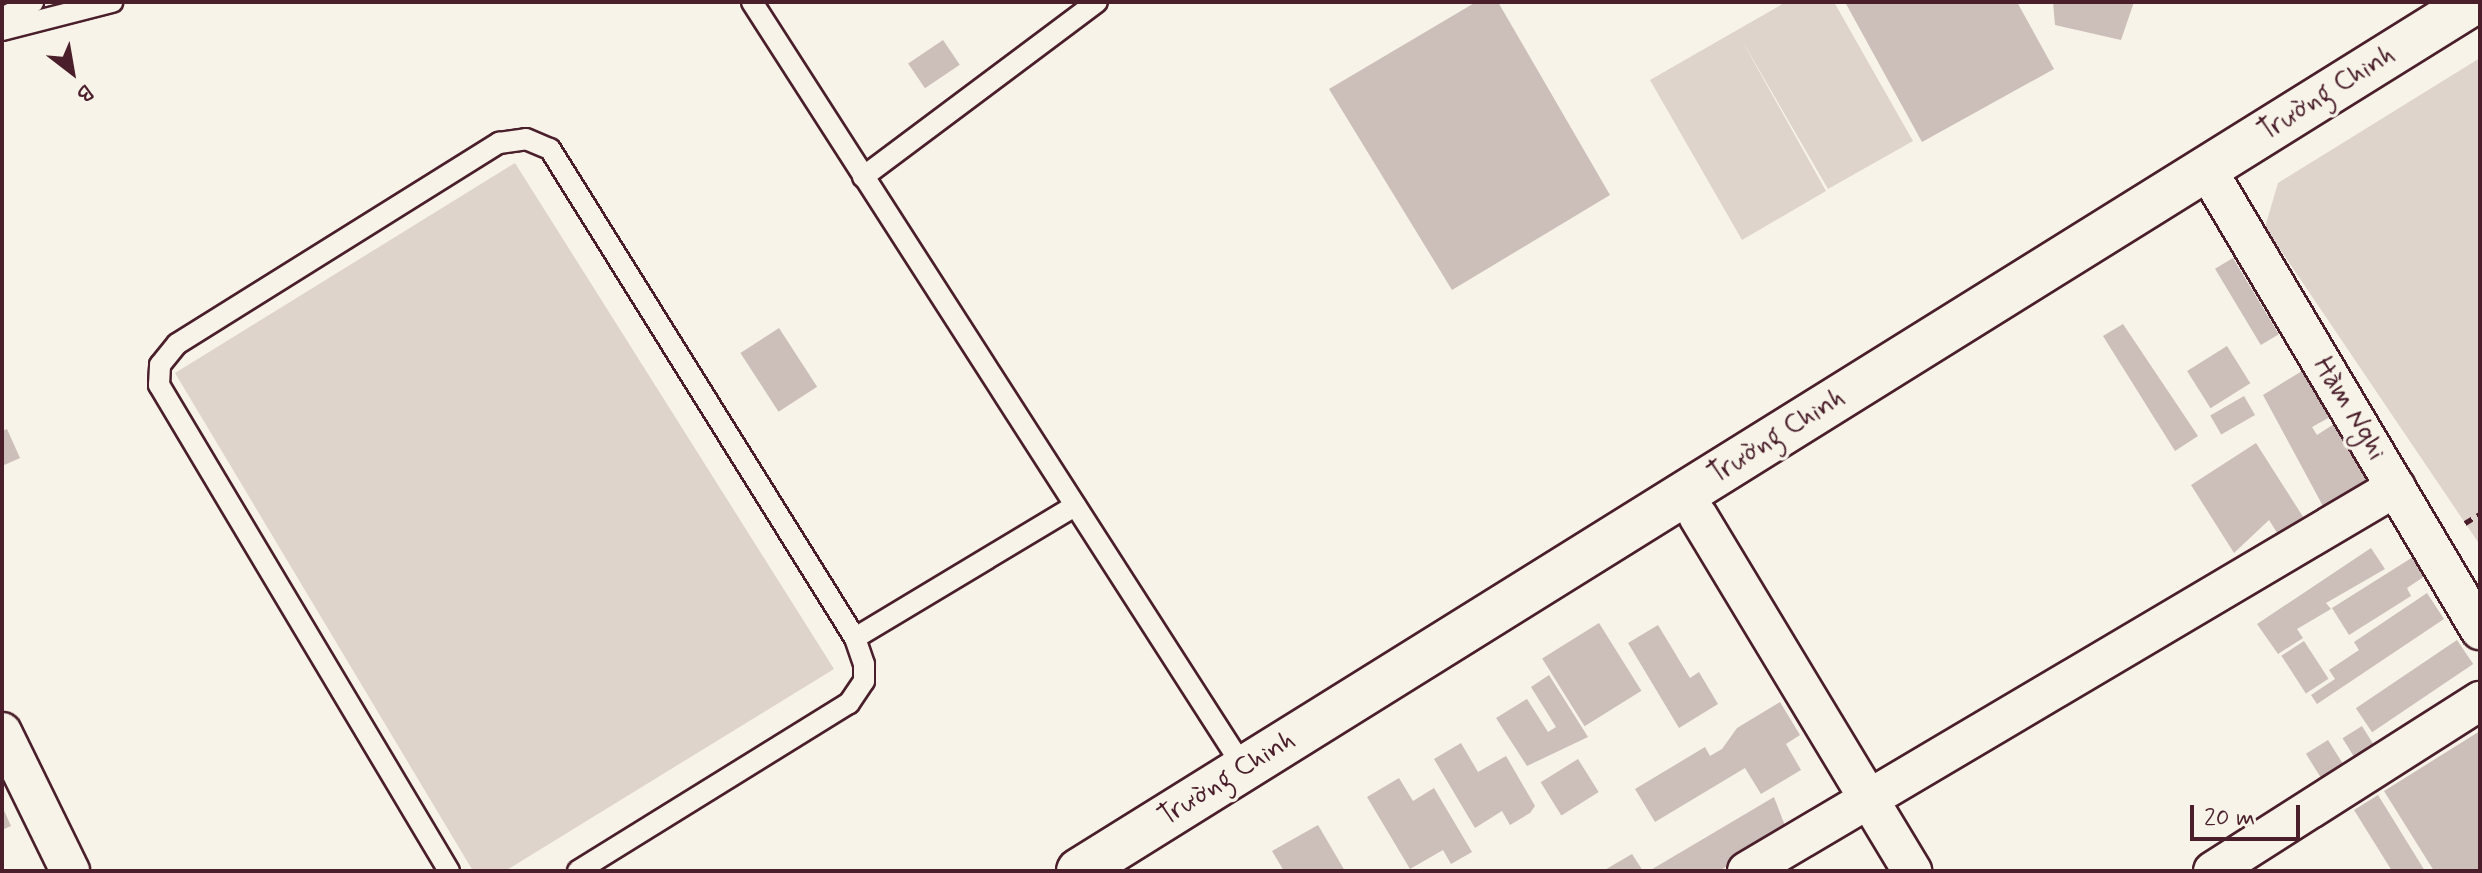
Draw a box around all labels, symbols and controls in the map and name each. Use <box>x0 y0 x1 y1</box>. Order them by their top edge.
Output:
north arrow <box>32 32 112 112</box>
street label: Trường Chinh <box>2248 36 2406 152</box>
text: B <box>71 77 98 108</box>
street label: Hàm Nghi <box>2306 352 2392 466</box>
street label: Trường Chinh <box>1698 379 1856 495</box>
street label: Trường Chinh <box>1148 721 1306 837</box>
scale bar <box>2194 789 2304 839</box>
text: 20 m <box>2204 803 2255 834</box>

